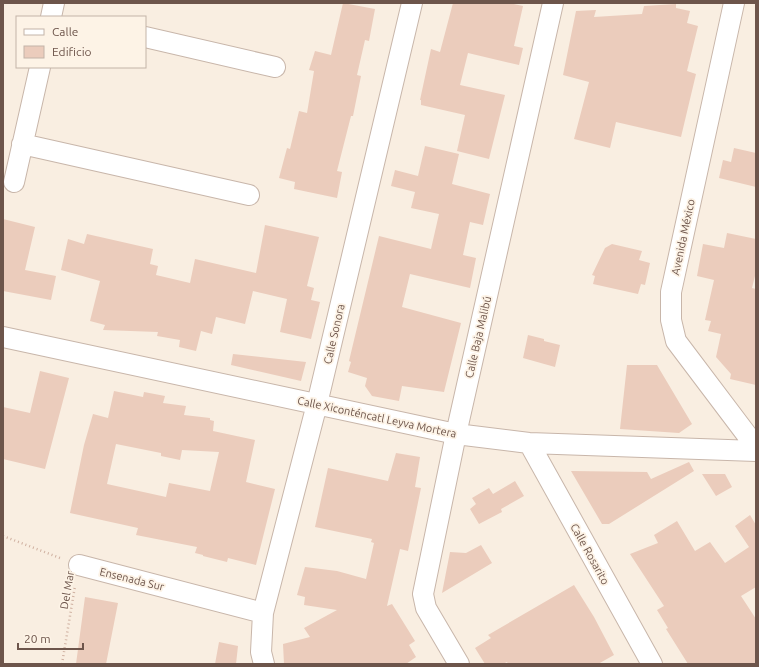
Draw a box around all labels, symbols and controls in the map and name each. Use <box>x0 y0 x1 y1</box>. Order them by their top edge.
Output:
legend <box>16 16 146 68</box>
text: Calle <box>52 25 78 38</box>
text: Edificio <box>52 45 92 58</box>
street label: Avenida México <box>669 198 697 276</box>
street label: Calle Baja Malibú <box>463 295 493 379</box>
street label: Calle Sonora <box>321 303 347 365</box>
street label: Calle Xiconténcatl Leyva Mortera <box>296 394 458 440</box>
street label: Calle Rosarito <box>568 521 612 587</box>
street label: Ensenada Sur <box>98 565 166 593</box>
street label: Del Mar <box>58 569 76 610</box>
scale bar <box>18 625 83 651</box>
text: 20 m <box>24 632 51 645</box>

